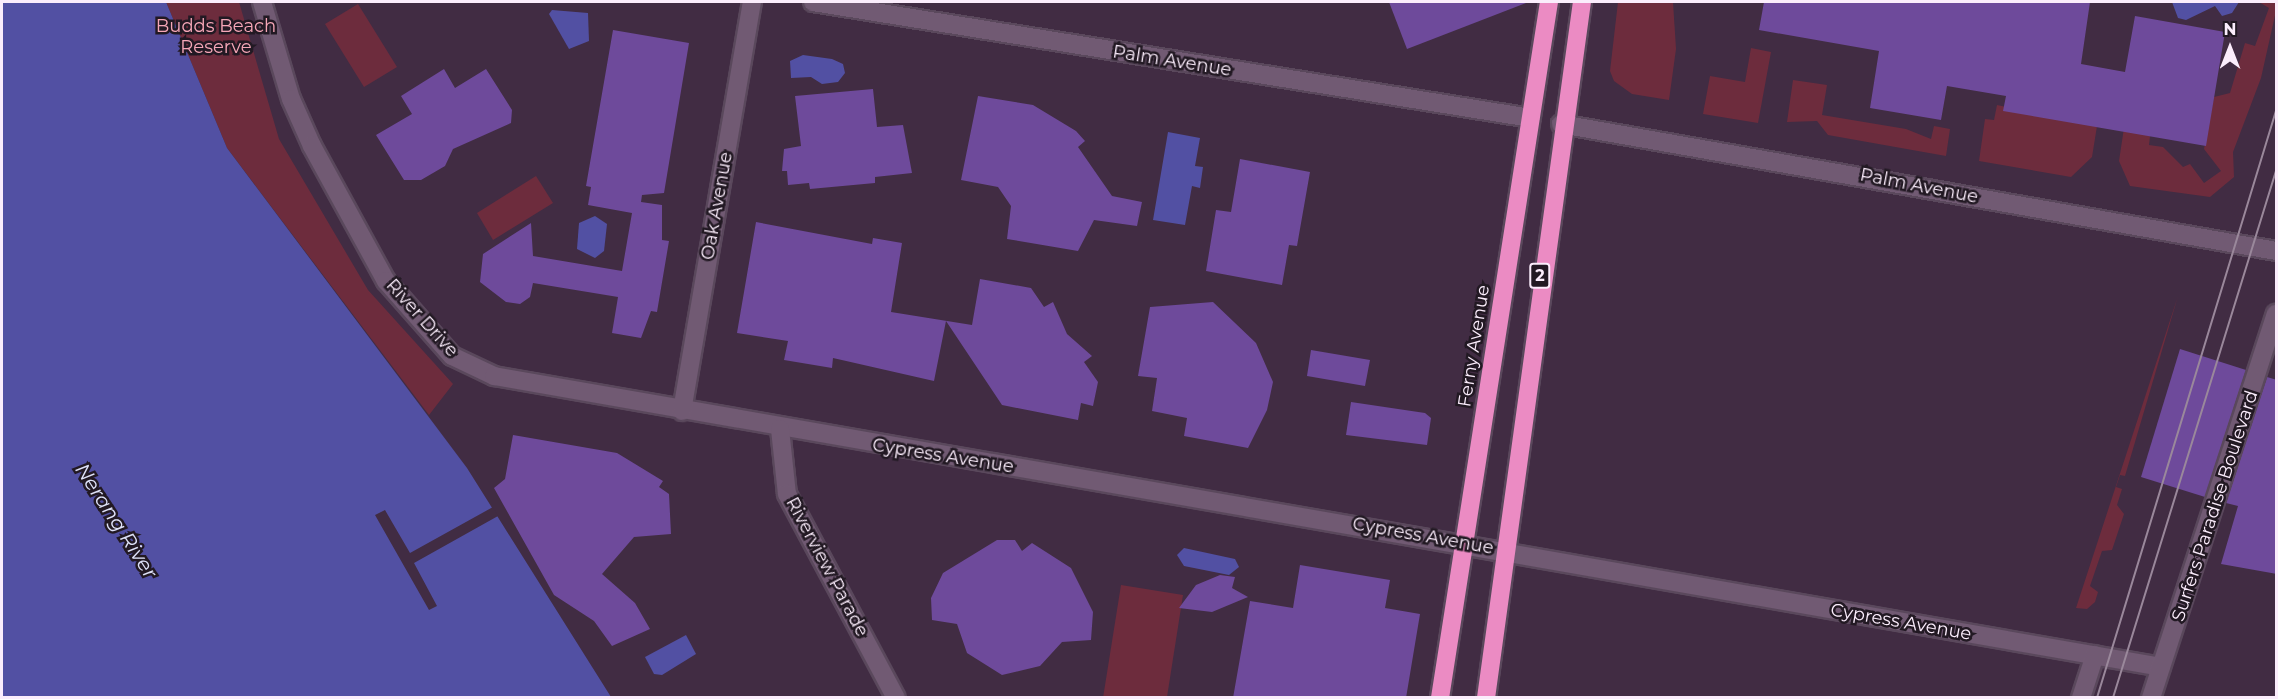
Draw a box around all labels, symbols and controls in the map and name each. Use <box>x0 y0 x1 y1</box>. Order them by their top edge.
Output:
park label: Budds Beach Reserve <box>156 16 276 58</box>
north arrow <box>2200 18 2260 78</box>
text: N <box>2224 20 2236 39</box>
street label: Palm Avenue <box>1111 41 1233 81</box>
street label: Oak Avenue <box>697 150 737 262</box>
street label: Palm Avenue <box>1858 164 1980 208</box>
road number: 2 <box>1528 263 1552 289</box>
street label: River Drive <box>381 275 463 361</box>
street label: Ferny Avenue <box>1454 283 1494 409</box>
street label: Surfers Paradise Boulevard <box>2167 388 2263 624</box>
street label: Cypress Avenue <box>871 434 1015 478</box>
water label: Nerang River <box>70 459 162 583</box>
street label: Riverview Parade <box>781 494 873 640</box>
street label: Cypress Avenue <box>1351 513 1495 559</box>
street label: Cypress Avenue <box>1829 599 1973 645</box>

